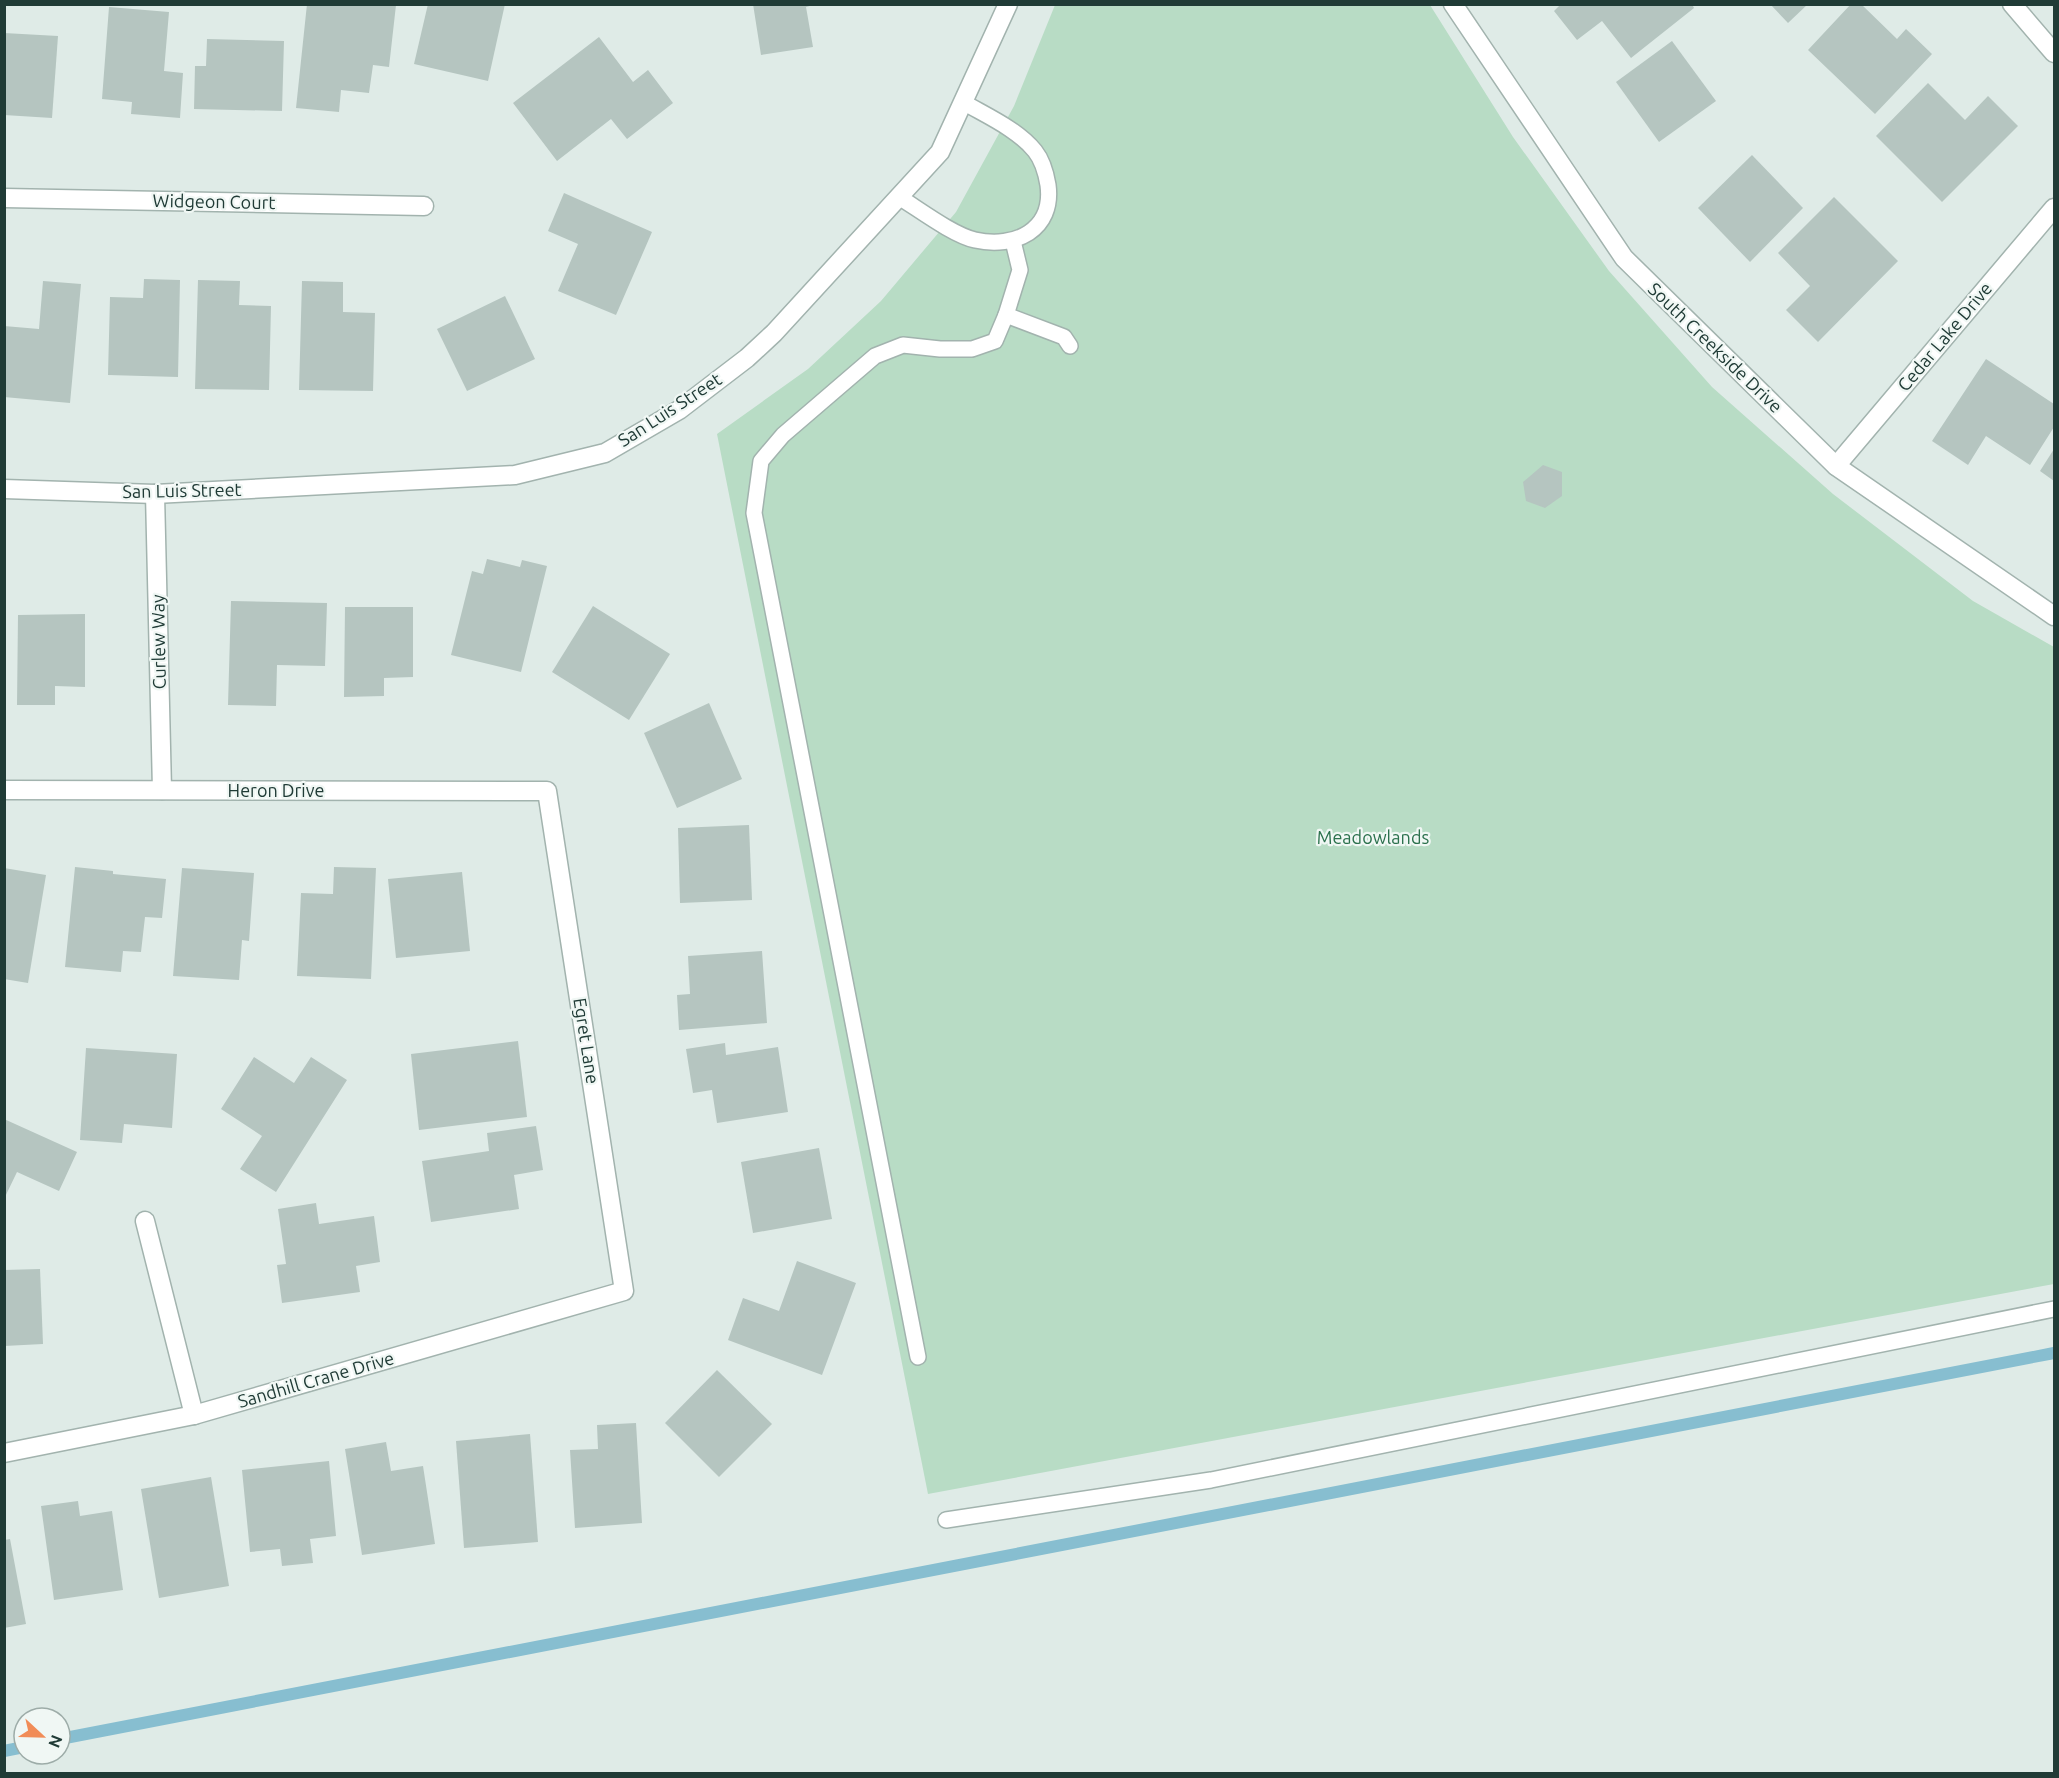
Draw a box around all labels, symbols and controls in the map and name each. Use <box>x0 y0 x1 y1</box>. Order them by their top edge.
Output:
street label: Widgeon Court <box>152 190 276 212</box>
street label: South Creekside Drive <box>1645 278 1787 416</box>
street label: Cedar Lake Drive <box>1893 278 1995 395</box>
street label: San Luis Street <box>614 368 725 450</box>
street label: San Luis Street <box>122 479 242 501</box>
street label: Curlew Way <box>147 594 169 690</box>
street label: Heron Drive <box>228 780 324 800</box>
park label: Meadowlands <box>1317 827 1429 847</box>
street label: Egret Lane <box>570 996 604 1085</box>
street label: Sandhill Crane Drive <box>235 1347 396 1411</box>
north arrow <box>12 1706 72 1766</box>
text: N <box>45 1733 66 1751</box>

